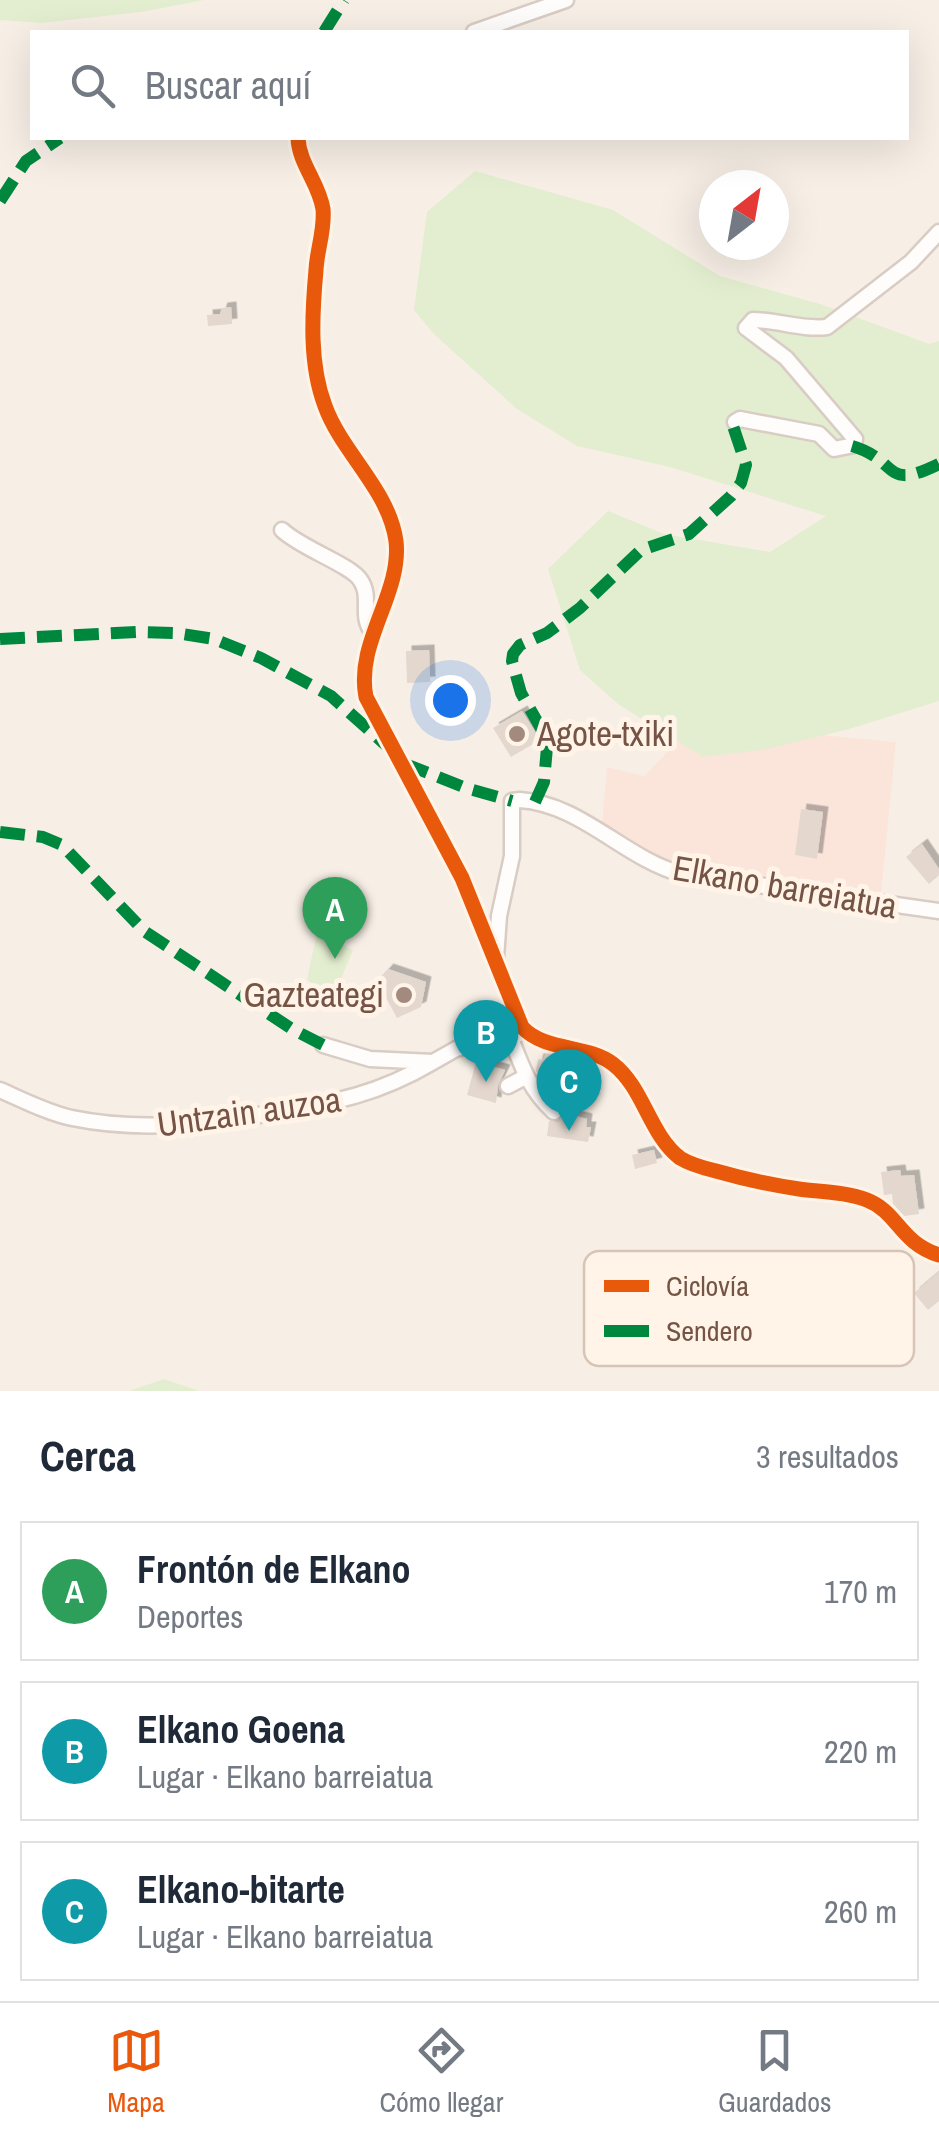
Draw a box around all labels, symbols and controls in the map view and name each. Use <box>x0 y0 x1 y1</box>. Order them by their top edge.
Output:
search box <box>30 30 909 140</box>
icon: search <box>65 58 120 113</box>
text: Buscar aquí <box>145 60 311 111</box>
north arrow <box>699 170 789 260</box>
your location <box>425 675 476 726</box>
place label: Agote-txiki <box>536 710 674 757</box>
marker: Agote-txiki <box>506 723 528 745</box>
street label: Elkano barreiatua <box>669 844 901 929</box>
pin: A <box>302 876 368 959</box>
place label: Gazteategi <box>244 971 384 1018</box>
marker: Gazteategi <box>393 984 415 1006</box>
pin: B <box>454 1000 518 1082</box>
pin: C <box>536 1048 602 1131</box>
street label: Untzain auzoa <box>154 1075 344 1148</box>
legend <box>584 1251 914 1366</box>
text: Ciclovía <box>666 1267 749 1305</box>
text: Sendero <box>666 1312 753 1350</box>
text: Cerca <box>40 1428 136 1484</box>
text: 3 resultados <box>756 1435 899 1478</box>
text: Frontón de Elkano <box>137 1544 411 1595</box>
text: A <box>65 1570 84 1613</box>
text: 170 m <box>824 1570 897 1613</box>
text: Deportes <box>137 1595 243 1638</box>
text: Elkano Goena <box>137 1704 345 1755</box>
text: B <box>65 1730 84 1773</box>
text: 220 m <box>824 1730 897 1773</box>
text: Lugar · Elkano barreiatua <box>137 1755 433 1798</box>
text: Elkano-bitarte <box>137 1864 345 1915</box>
text: C <box>65 1890 84 1933</box>
text: 260 m <box>824 1890 897 1933</box>
text: Lugar · Elkano barreiatua <box>137 1915 433 1958</box>
tab: Mapa <box>107 2023 165 2121</box>
tab: Cómo llegar <box>380 2023 503 2121</box>
tab: Guardados <box>718 2023 832 2121</box>

